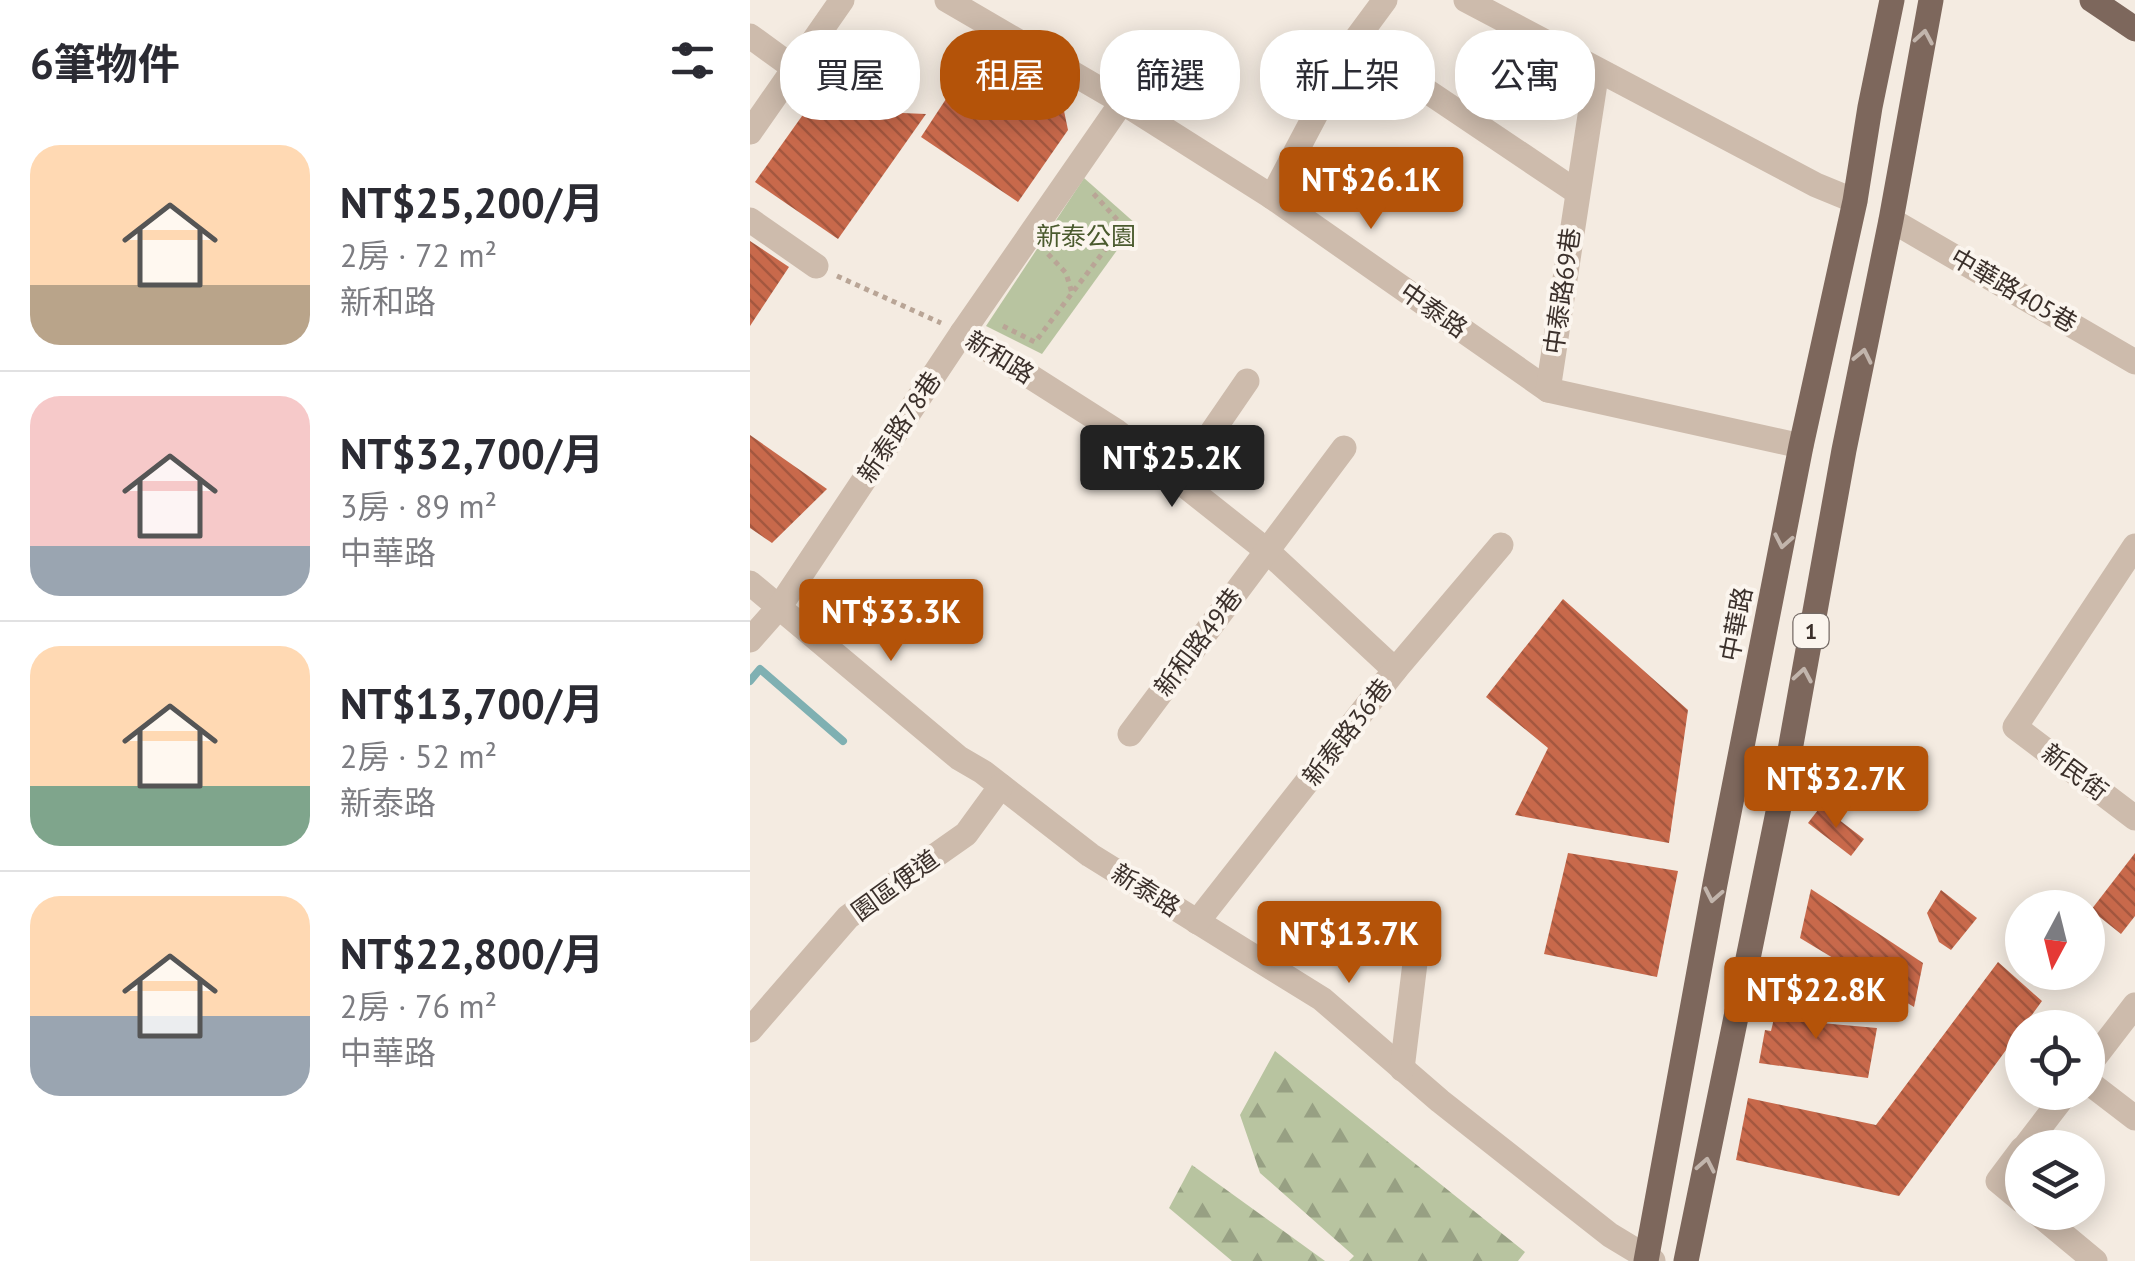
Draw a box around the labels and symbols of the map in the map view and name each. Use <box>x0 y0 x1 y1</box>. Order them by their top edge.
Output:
one-way arrow <box>1913 28 1934 45</box>
pin: NT$26.1K <box>1268 147 1474 232</box>
park label: 新泰公園 <box>1036 220 1136 252</box>
street label: 中泰路69巷 <box>1537 226 1587 356</box>
street label: 中華路405巷 <box>1945 241 2083 339</box>
street label: 中泰路 <box>1394 275 1474 345</box>
street label: 新和路 <box>960 324 1040 390</box>
one-way arrow <box>1852 348 1873 365</box>
street label: 新泰路78巷 <box>850 365 948 489</box>
pin: NT$25.2K <box>1069 425 1275 510</box>
one-way arrow <box>1773 533 1794 550</box>
pin: NT$33.3K <box>788 579 994 664</box>
street label: 新和路49巷 <box>1147 582 1249 702</box>
street label: 中華路 <box>1713 584 1759 664</box>
road number: 1 <box>1794 614 1828 648</box>
one-way arrow <box>1792 667 1813 683</box>
street label: 新泰路36巷 <box>1295 672 1399 792</box>
street label: 新民街 <box>2035 737 2115 807</box>
pin: NT$32.7K <box>1733 746 1939 831</box>
street label: 園區便道 <box>845 843 945 927</box>
street label: 新泰路 <box>1106 857 1186 923</box>
one-way arrow <box>1704 886 1725 903</box>
north arrow <box>2005 890 2105 990</box>
pin: NT$13.7K <box>1246 901 1452 986</box>
pin: NT$22.8K <box>1713 957 1919 1042</box>
one-way arrow <box>1694 1157 1715 1174</box>

